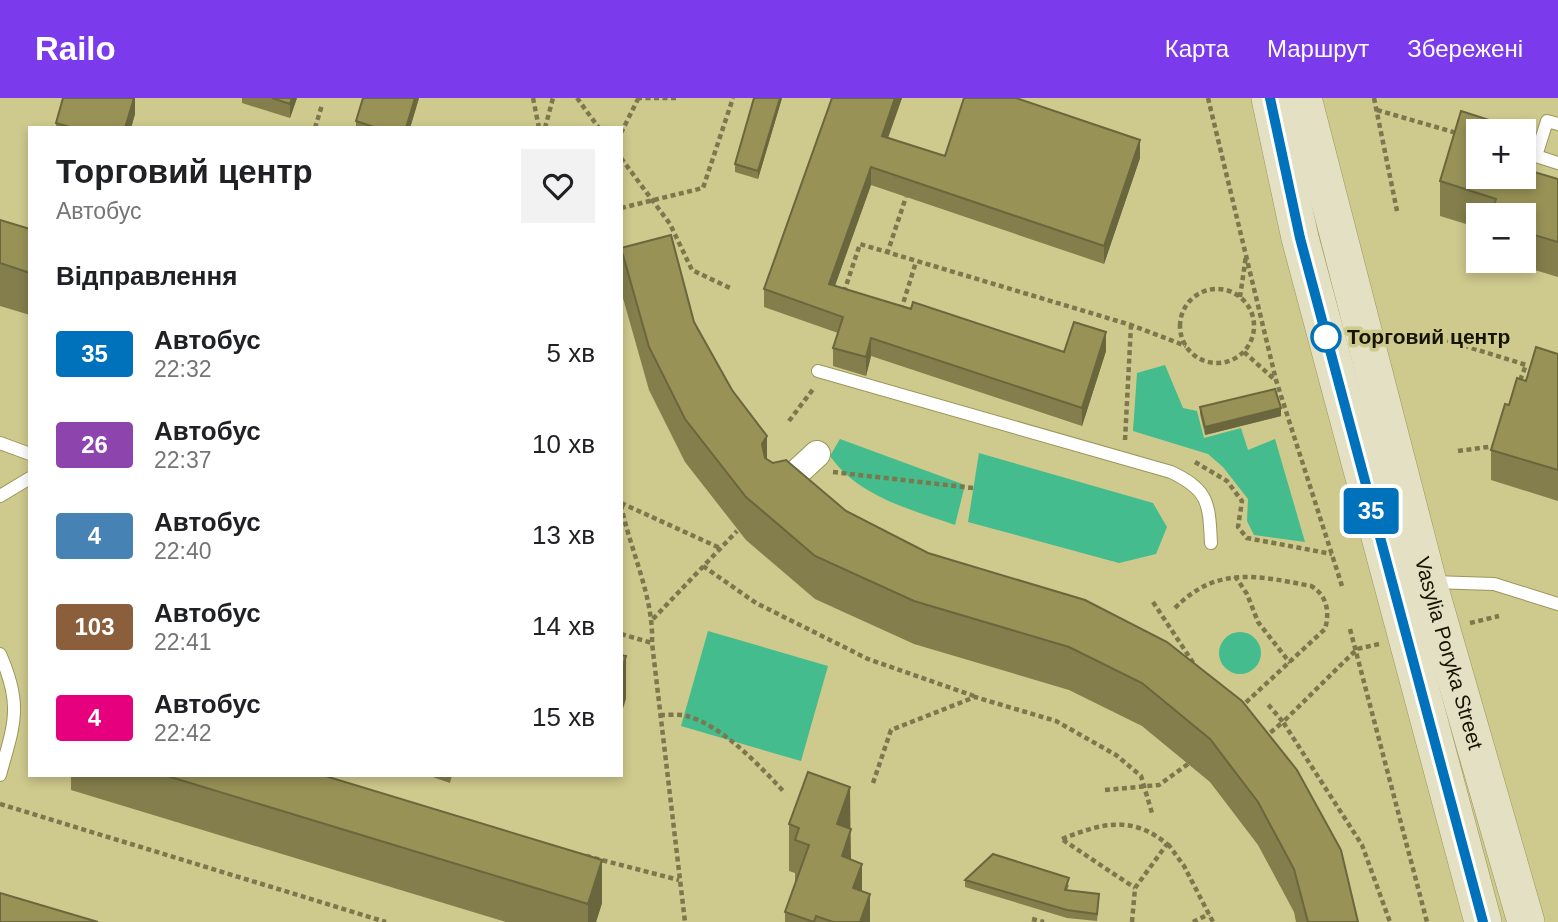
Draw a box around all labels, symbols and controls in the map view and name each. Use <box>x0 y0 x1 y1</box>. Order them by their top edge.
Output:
text: Railo <box>35 30 116 67</box>
text: Карта <box>1165 35 1229 62</box>
text: Маршрут <box>1267 35 1369 62</box>
text: Збережені <box>1407 35 1523 62</box>
map controls <box>1466 119 1536 273</box>
button: + <box>1466 119 1536 189</box>
button: heart <box>521 149 595 223</box>
text: Торговий центр <box>56 153 313 190</box>
text: Автобус <box>56 198 142 224</box>
button: − <box>1466 203 1536 273</box>
text: Відправлення <box>56 261 237 291</box>
marker: Торговий центр <box>1311 322 1341 352</box>
text: Автобус <box>154 325 261 355</box>
place label: Торговий центр <box>1347 325 1510 348</box>
text: 5 хв <box>547 338 595 368</box>
text: 35 <box>81 340 108 367</box>
text: 22:32 <box>154 356 212 382</box>
text: Автобус <box>154 416 261 446</box>
text: 10 хв <box>532 429 595 459</box>
text: 26 <box>81 431 108 458</box>
text: 22:37 <box>154 447 212 473</box>
line badge: 35 <box>1340 488 1402 534</box>
text: 35 <box>1358 497 1384 524</box>
text: Автобус <box>154 507 261 537</box>
text: 13 хв <box>532 520 595 550</box>
text: 4 <box>88 522 101 549</box>
text: 22:40 <box>154 538 212 564</box>
street label: Vasylia Poryka Street <box>1411 554 1488 752</box>
text: Автобус <box>154 598 261 628</box>
text: 14 хв <box>532 611 595 641</box>
text: 103 <box>74 613 115 640</box>
text: 22:41 <box>154 629 212 655</box>
text: Автобус <box>154 689 261 719</box>
text: 15 хв <box>532 702 595 732</box>
text: 4 <box>88 704 101 731</box>
text: 22:42 <box>154 720 212 746</box>

